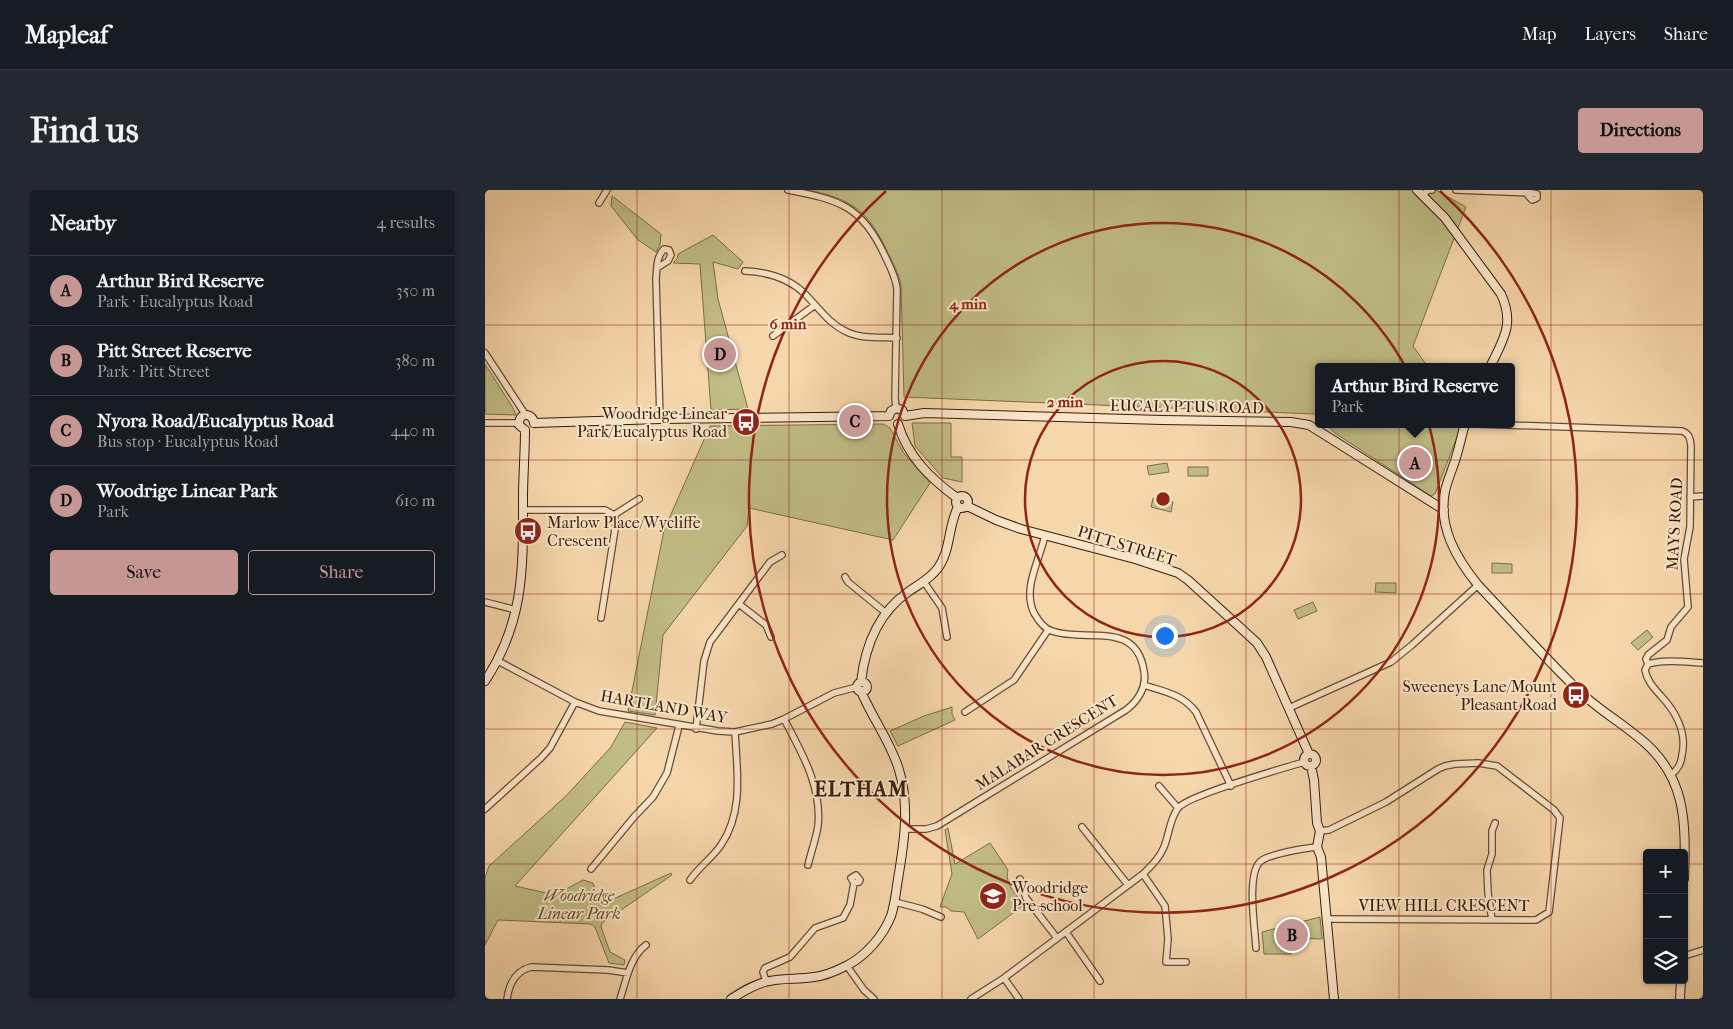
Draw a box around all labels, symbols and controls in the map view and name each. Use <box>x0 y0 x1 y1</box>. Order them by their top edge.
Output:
text: Mapleaf <box>25 21 108 49</box>
text: Map <box>1522 24 1556 45</box>
text: Layers <box>1584 24 1636 45</box>
text: Share <box>1664 24 1708 45</box>
button: Directions <box>1578 108 1703 153</box>
text: Find us <box>30 110 139 151</box>
text: Nearby <box>50 211 116 235</box>
text: 4 results <box>377 213 435 232</box>
text: Arthur Bird Reserve <box>97 270 264 292</box>
text: A <box>61 281 71 300</box>
text: 350 m <box>396 281 435 300</box>
text: Park · Eucalyptus Road <box>97 292 253 311</box>
text: 4 min <box>948 295 987 313</box>
text: 6 min <box>770 315 807 333</box>
pin: D <box>704 335 736 373</box>
text: Pitt Street Reserve <box>97 340 252 362</box>
text: B <box>61 351 71 370</box>
text: 380 m <box>395 351 435 370</box>
text: Park · Pitt Street <box>97 362 210 381</box>
popup <box>1315 363 1515 428</box>
text: Arthur Bird Reserve <box>1332 375 1498 397</box>
text: 2 min <box>1047 393 1084 411</box>
street label: EUCALYPTUS ROAD <box>1110 396 1264 417</box>
text: Park <box>1332 397 1363 416</box>
pin: C <box>839 402 871 440</box>
place label: Woodridge Linear Park/Eucalyptus Road <box>577 404 727 441</box>
bus stop icon: Woodridge Linear Park/Eucalyptus Road <box>731 407 761 437</box>
text: Nyora Road/Eucalyptus Road <box>97 410 334 432</box>
text: C <box>61 421 71 440</box>
text: 440 m <box>390 421 435 440</box>
text: Bus stop · Eucalyptus Road <box>97 432 279 451</box>
pin: A <box>1399 444 1431 482</box>
street label: MAYS ROAD <box>1663 477 1686 571</box>
text: Woodrige Linear Park <box>97 480 277 502</box>
centre of rings <box>1154 490 1172 508</box>
text: D <box>60 491 72 510</box>
text: 610 m <box>395 491 435 510</box>
text: Park <box>97 502 129 521</box>
place label: Marlow Place/Wycliffe Crescent <box>547 513 701 550</box>
bus stop icon: Marlow Place/Wycliffe Crescent <box>513 516 543 546</box>
street label: PITT STREET <box>1075 521 1179 570</box>
button: Save <box>50 550 238 595</box>
button: Share <box>248 550 435 595</box>
your location <box>1152 623 1178 649</box>
place label: Sweeneys Lane/Mount Pleasant Road <box>1402 677 1557 714</box>
bus stop icon: Sweeneys Lane/Mount Pleasant Road <box>1561 680 1591 710</box>
street label: HARTLAND WAY <box>599 686 730 727</box>
street label: MALABAR CRESCENT <box>971 691 1121 794</box>
district label: ELTHAM <box>814 777 908 801</box>
map controls <box>1643 849 1688 984</box>
button: + <box>1643 849 1688 894</box>
place label: Woodridge Pre-school <box>1011 878 1088 915</box>
school or university icon: Woodridge Pre-school <box>978 881 1008 911</box>
park label: Woodridge Linear Park <box>536 886 621 923</box>
button: − <box>1643 894 1688 939</box>
street label: VIEW HILL CRESCENT <box>1357 896 1530 915</box>
pin: B <box>1276 916 1308 954</box>
button: layers <box>1643 939 1688 984</box>

